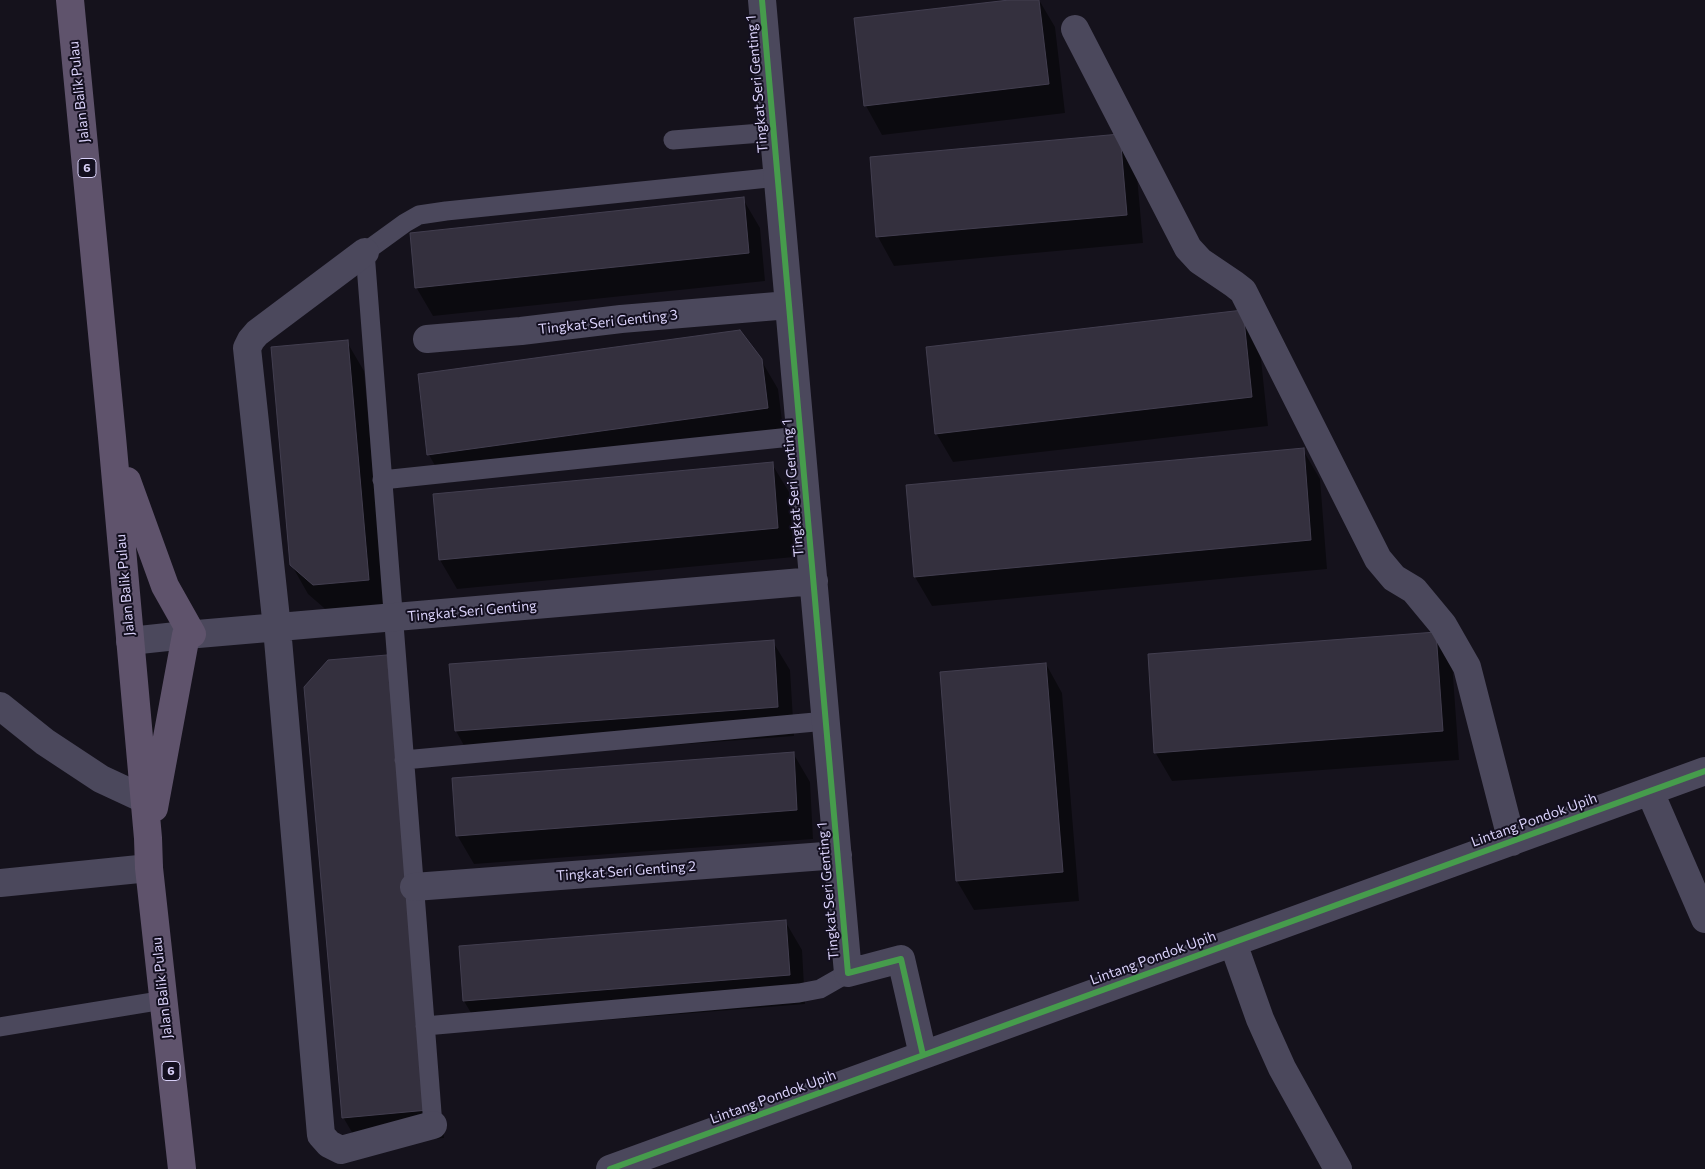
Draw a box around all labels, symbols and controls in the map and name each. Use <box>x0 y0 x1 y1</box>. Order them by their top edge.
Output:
street label: Tingkat Seri Genting 1 <box>743 14 771 154</box>
street label: Jalan Balik Pulau <box>65 40 93 144</box>
road number: 6 <box>78 158 96 178</box>
street label: Tingkat Seri Genting 3 <box>537 306 679 338</box>
street label: Tingkat Seri Genting 1 <box>779 418 807 558</box>
street label: Jalan Balik Pulau <box>112 533 138 637</box>
street label: Tingkat Seri Genting <box>407 597 537 625</box>
street label: Lintang Pondok Upih <box>1469 789 1599 851</box>
street label: Tingkat Seri Genting 1 <box>814 821 842 961</box>
street label: Tingkat Seri Genting 2 <box>556 858 696 884</box>
street label: Lintang Pondok Upih <box>1088 927 1218 989</box>
street label: Jalan Balik Pulau <box>148 936 176 1040</box>
road number: 6 <box>162 1062 180 1080</box>
street label: Lintang Pondok Upih <box>708 1066 838 1128</box>

